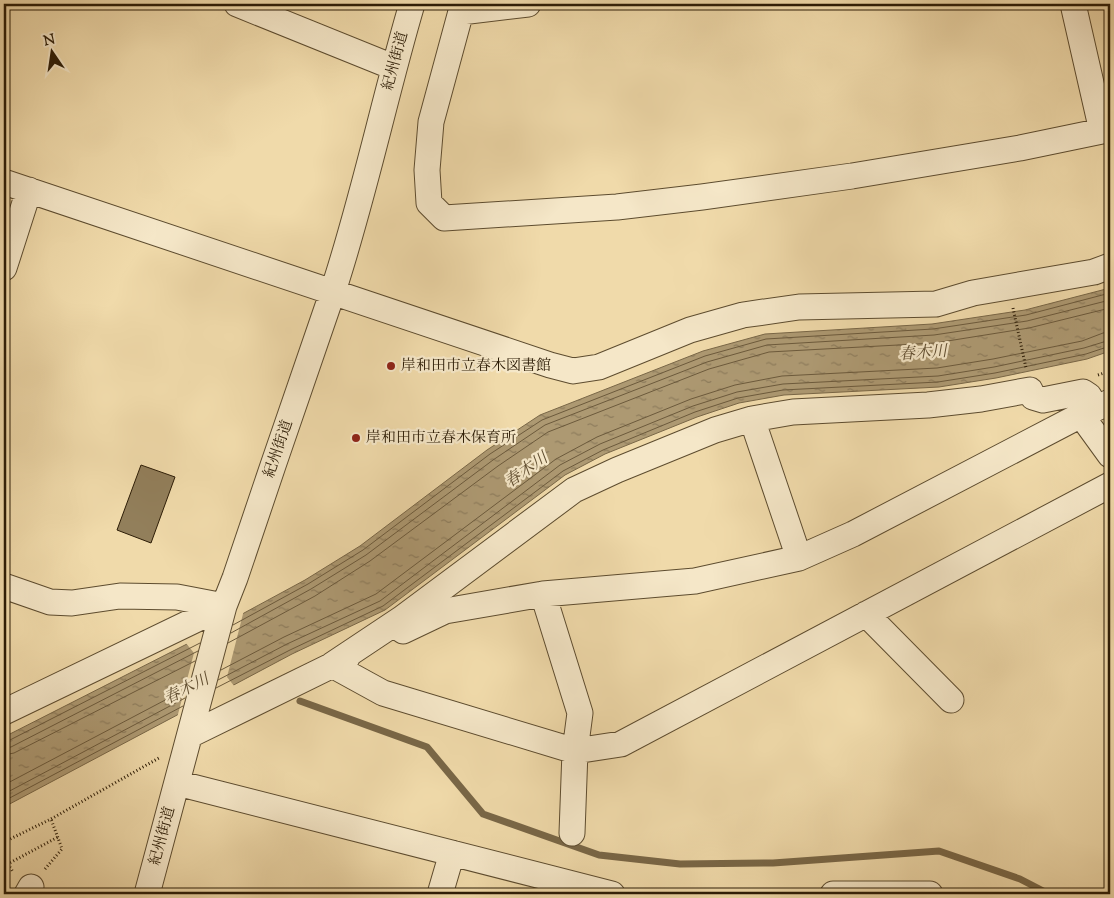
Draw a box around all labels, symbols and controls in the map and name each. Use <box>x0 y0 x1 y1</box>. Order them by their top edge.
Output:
north arrow <box>28 28 78 78</box>
street label: 紀州街道 <box>378 29 414 93</box>
text: N <box>42 30 57 52</box>
water label: 春木川 <box>898 341 950 367</box>
place label: 岸和田市立春木図書館 <box>401 356 551 377</box>
marker: 岸和田市立春木図書館 <box>385 360 397 372</box>
street label: 紀州街道 <box>259 417 299 481</box>
place label: 岸和田市立春木保育所 <box>366 428 516 449</box>
marker: 岸和田市立春木保育所 <box>350 432 362 444</box>
water label: 春木川 <box>501 447 555 494</box>
water label: 春木川 <box>160 668 215 711</box>
street label: 紀州街道 <box>145 804 181 868</box>

